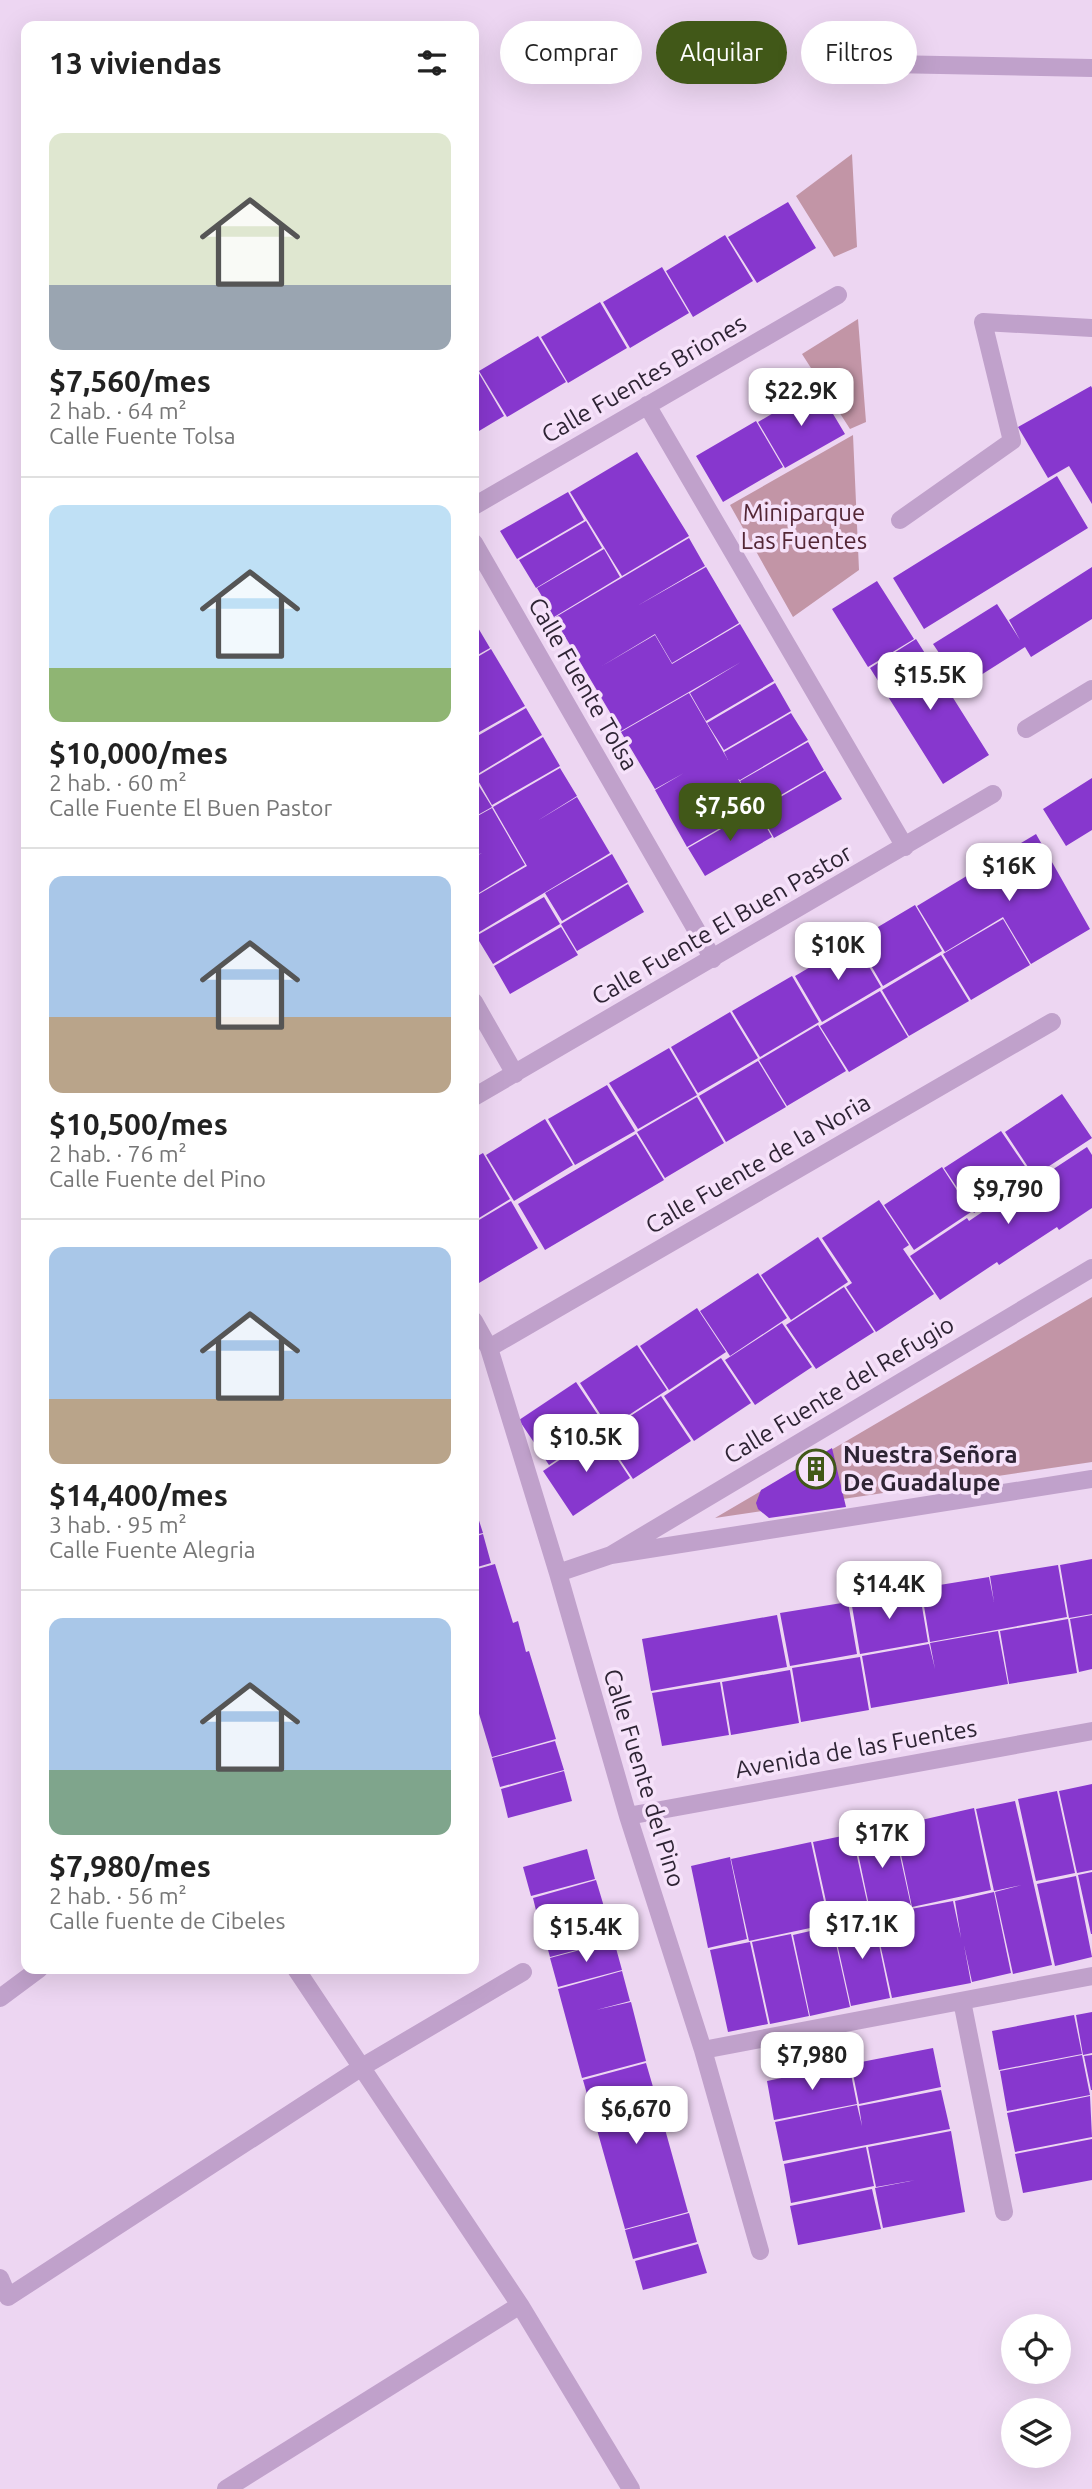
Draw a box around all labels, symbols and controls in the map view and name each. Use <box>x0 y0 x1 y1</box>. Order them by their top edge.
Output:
chip: Comprar <box>500 21 642 84</box>
chip: Alquilar <box>656 21 787 84</box>
chip: Filtros <box>801 21 917 84</box>
icon: filters <box>413 44 451 82</box>
text: 13 viviendas <box>49 46 222 80</box>
icon: home <box>187 179 313 305</box>
street label: Calle Fuentes Briones <box>537 309 751 448</box>
text: $7,560/mes <box>49 364 211 398</box>
pin: $22.9K <box>744 368 858 428</box>
text: $22.9K <box>765 378 837 403</box>
text: 2 hab. · 64 m² <box>49 398 187 423</box>
text: Calle Fuente Tolsa <box>49 423 236 448</box>
park label: Miniparque Las Fuentes <box>741 499 867 554</box>
icon: home <box>187 551 313 677</box>
street label: Calle Fuente Tolsa <box>523 593 644 775</box>
pin: $15.5K <box>873 652 987 712</box>
text: $15.5K <box>894 662 966 687</box>
text: $10,000/mes <box>49 736 228 770</box>
text: 2 hab. · 60 m² <box>49 770 187 795</box>
pin: $7,560 <box>673 784 787 843</box>
text: $7,560 <box>695 793 765 818</box>
text: Calle Fuente El Buen Pastor <box>49 795 332 820</box>
street label: Calle Fuente El Buen Pastor <box>587 839 856 1010</box>
pin: $16K <box>968 844 1050 903</box>
text: $16K <box>982 853 1036 878</box>
icon: home <box>187 922 313 1048</box>
pin: $10K <box>797 922 879 982</box>
text: $10K <box>811 932 865 957</box>
street label: Calle Fuente de la Noria <box>641 1088 875 1239</box>
text: $10,500/mes <box>49 1107 228 1141</box>
text: 2 hab. · 76 m² <box>49 1141 187 1166</box>
text: Calle Fuente del Pino <box>49 1166 266 1191</box>
pin: $9,790 <box>951 1166 1065 1226</box>
text: $9,790 <box>973 1176 1043 1201</box>
icon: home <box>187 1293 313 1419</box>
street label: Calle Fuente del Refugio <box>719 1310 958 1469</box>
pin: $10.5K <box>529 1414 643 1474</box>
text: $10.5K <box>550 1424 622 1449</box>
place label: Nuestra Señora De Guadalupe <box>843 1441 1018 1496</box>
building icon: Nuestra Señora De Guadalupe <box>795 1448 837 1490</box>
text: $14,400/mes <box>49 1478 228 1512</box>
text: 3 hab. · 95 m² <box>49 1512 187 1537</box>
text: Calle Fuente Alegria <box>49 1537 256 1562</box>
pin: $14.4K <box>832 1562 946 1621</box>
text: $14.4K <box>853 1571 925 1596</box>
icon: home <box>187 1664 313 1790</box>
street label: Calle Fuente del Pino <box>598 1666 690 1890</box>
street label: Avenida de las Fuentes <box>733 1714 979 1783</box>
pin: $17K <box>841 1811 923 1870</box>
text: $17K <box>855 1820 909 1845</box>
text: $7,980/mes <box>49 1849 211 1883</box>
text: 2 hab. · 56 m² <box>49 1883 187 1908</box>
pin: $17.1K <box>805 1902 919 1961</box>
pin: $15.4K <box>529 1904 643 1964</box>
text: Calle fuente de Cibeles <box>49 1908 286 1933</box>
text: $17.1K <box>826 1911 898 1936</box>
text: $15.4K <box>550 1914 622 1939</box>
pin: $7,980 <box>755 2032 869 2092</box>
text: $7,980 <box>777 2042 847 2067</box>
pin: $6,670 <box>579 2086 693 2146</box>
text: $6,670 <box>601 2096 671 2121</box>
map controls <box>1001 2314 1071 2468</box>
button: locate <box>1001 2314 1071 2384</box>
button: layers <box>1001 2398 1071 2468</box>

